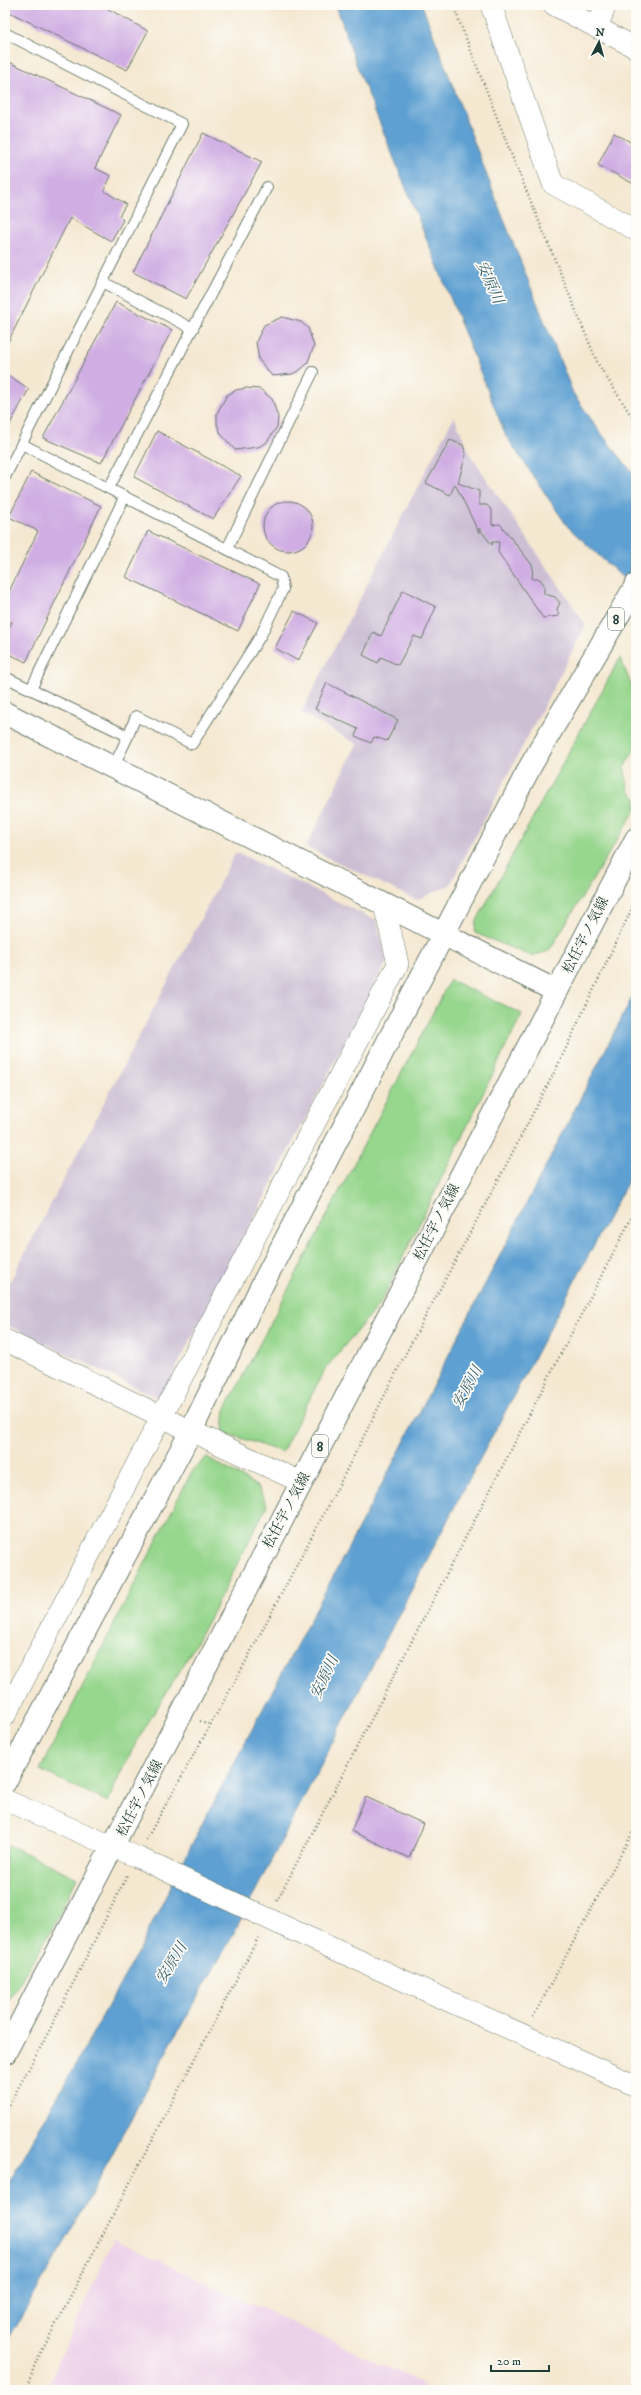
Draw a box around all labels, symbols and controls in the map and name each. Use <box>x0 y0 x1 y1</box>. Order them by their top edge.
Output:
north arrow <box>579 22 619 62</box>
text: N <box>595 26 605 40</box>
water label: 安原川 <box>472 258 508 308</box>
road number: 8 <box>608 608 624 630</box>
street label: 松任宇ノ気線 <box>559 894 613 977</box>
street label: 松任宇ノ気線 <box>410 1181 464 1264</box>
water label: 安原川 <box>448 1361 487 1412</box>
road number: 8 <box>312 1435 328 1457</box>
street label: 松任宇ノ気線 <box>259 1469 315 1552</box>
water label: 安原川 <box>306 1651 343 1702</box>
street label: 松任宇ノ気線 <box>113 1757 167 1840</box>
water label: 安原川 <box>152 1937 192 1987</box>
scale bar <box>491 2347 549 2373</box>
text: 20 m <box>497 2354 521 2369</box>

